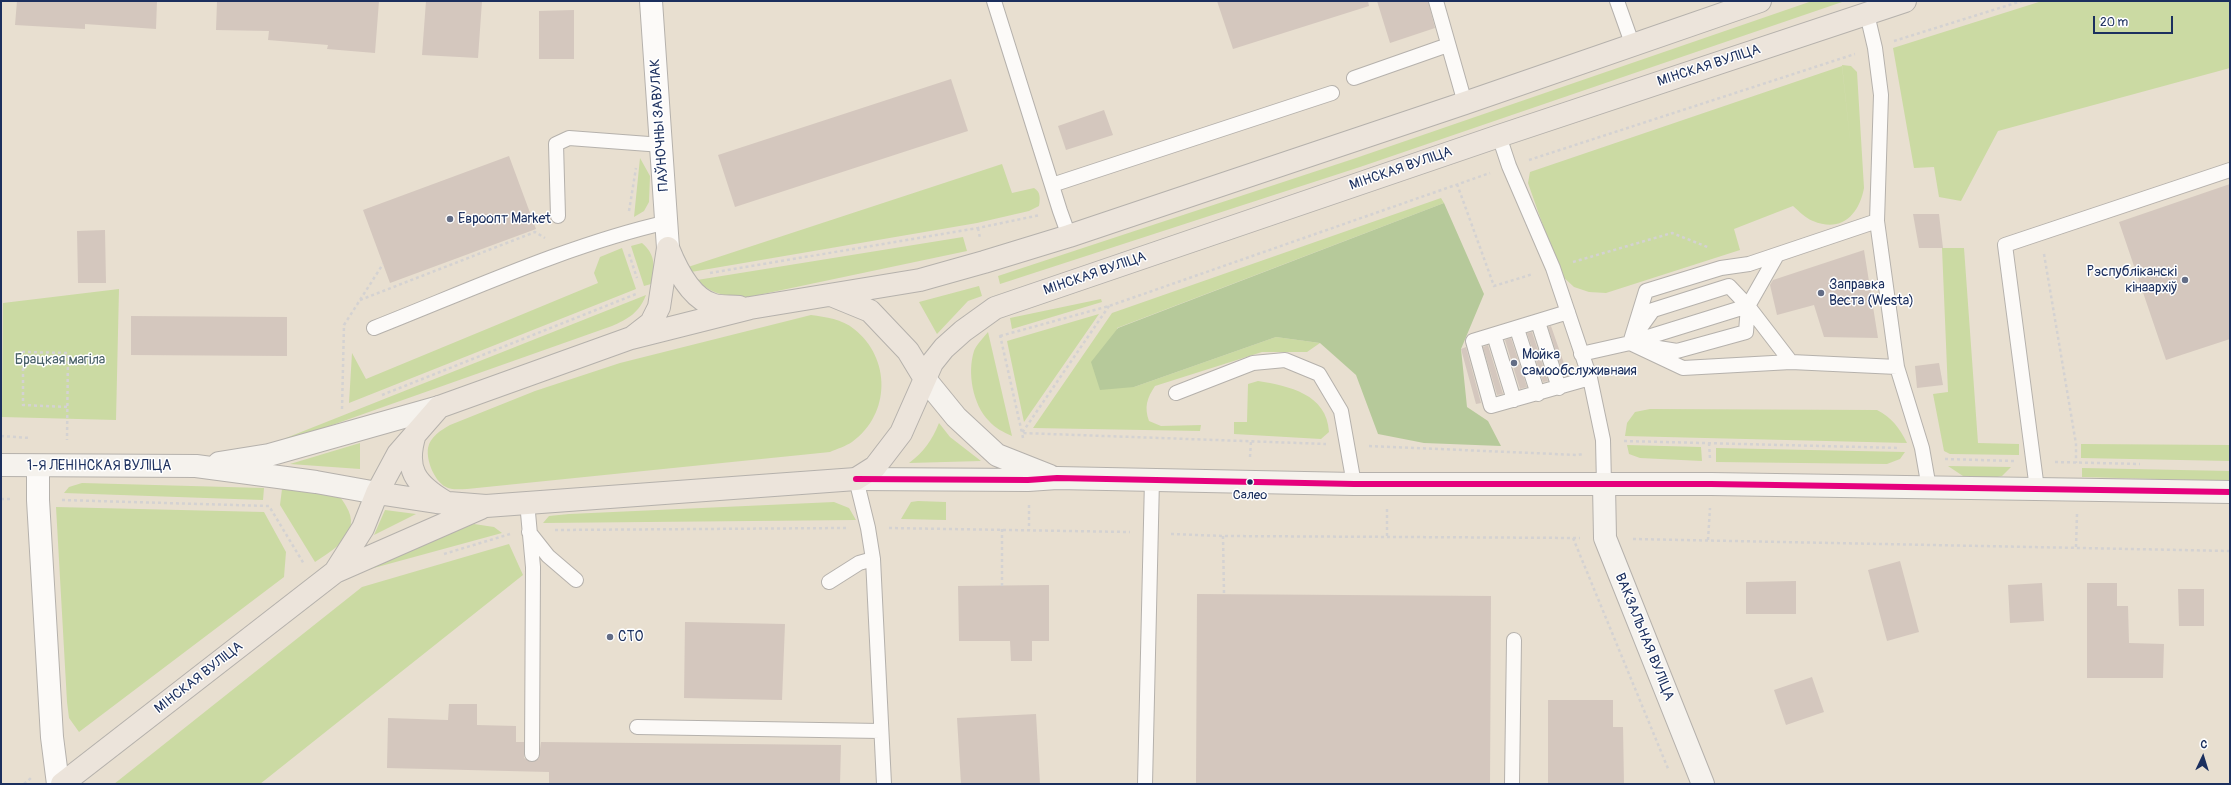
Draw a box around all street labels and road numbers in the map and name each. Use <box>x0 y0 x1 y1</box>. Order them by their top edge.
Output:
street label: МІНСКАЯ ВУЛІЦА <box>1655 41 1763 91</box>
street label: ПАЎНОЧНЫ ЗАВУЛАК <box>647 58 673 192</box>
street label: МІНСКАЯ ВУЛІЦА <box>1347 144 1455 194</box>
street label: МІНСКАЯ ВУЛІЦА <box>1041 249 1149 299</box>
street label: 1-Я ЛЕНІНСКАЯ ВУЛІЦА <box>27 458 171 474</box>
street label: ВАКЗАЛЬНАЯ ВУЛІЦА <box>1611 571 1677 703</box>
street label: МІНСКАЯ ВУЛІЦА <box>151 638 247 718</box>

